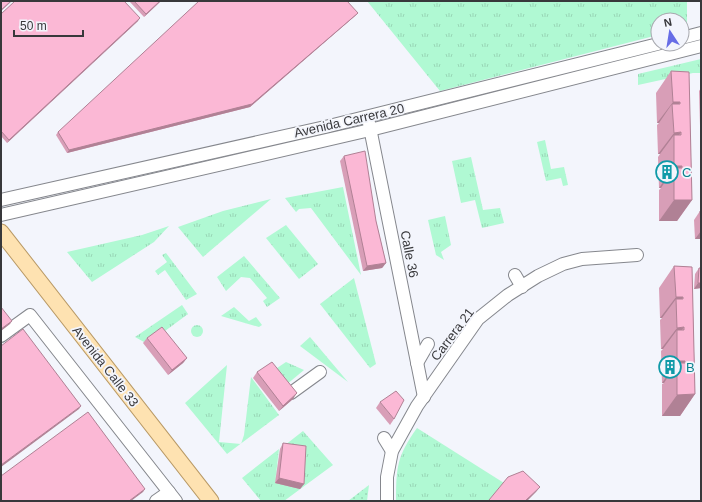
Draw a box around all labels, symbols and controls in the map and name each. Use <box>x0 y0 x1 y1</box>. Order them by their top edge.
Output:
scale bar <box>14 12 83 38</box>
north arrow <box>650 12 690 52</box>
text: N <box>663 16 673 29</box>
text: 50 m <box>20 19 47 33</box>
street label: Avenida Carrera 20 <box>293 101 406 140</box>
building icon: C <box>654 159 680 185</box>
place label: C <box>682 165 691 180</box>
street label: Calle 36 <box>398 229 421 279</box>
street label: Carrera 21 <box>428 305 477 364</box>
street label: Avenida Calle 33 <box>70 323 142 410</box>
building icon: B <box>657 354 683 380</box>
place label: B <box>686 360 695 375</box>

